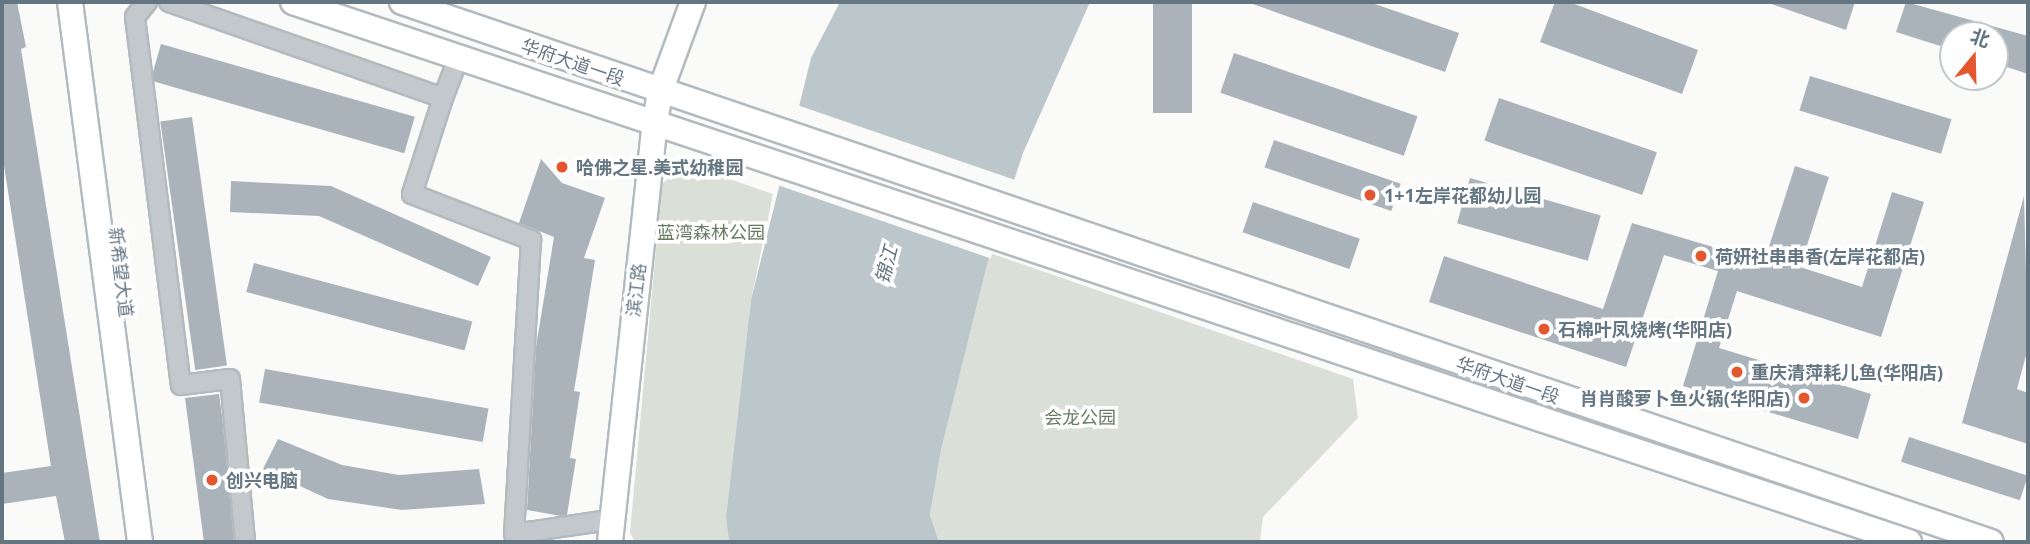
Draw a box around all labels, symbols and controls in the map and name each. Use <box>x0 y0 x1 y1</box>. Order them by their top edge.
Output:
north arrow <box>1939 21 2009 91</box>
text: 北 <box>1967 23 1993 53</box>
street label: 华府大道一段 <box>518 34 628 90</box>
place label: 哈佛之星.美式幼稚园 <box>576 156 743 178</box>
marker: 哈佛之星.美式幼稚园 <box>554 159 570 175</box>
place label: 1+1左岸花都幼儿园 <box>1384 184 1541 206</box>
marker: 1+1左岸花都幼儿园 <box>1362 187 1378 203</box>
park label: 蓝湾森林公园 <box>657 221 765 243</box>
street label: 新希望大道 <box>105 226 137 318</box>
water label: 锦江 <box>871 244 903 286</box>
place label: 荷妍社串串香(左岸花都店) <box>1715 245 1925 267</box>
marker: 荷妍社串串香(左岸花都店) <box>1693 248 1709 264</box>
street label: 滨江路 <box>622 262 650 318</box>
place label: 石棉叶凤烧烤(华阳店) <box>1558 318 1732 340</box>
marker: 石棉叶凤烧烤(华阳店) <box>1536 321 1552 337</box>
street label: 华府大道一段 <box>1453 352 1563 408</box>
place label: 重庆清萍耗儿鱼(华阳店) <box>1751 361 1943 383</box>
marker: 重庆清萍耗儿鱼(华阳店) <box>1729 364 1745 380</box>
place label: 肖肖酸萝卜鱼火锅(华阳店) <box>1580 387 1790 409</box>
marker: 肖肖酸萝卜鱼火锅(华阳店) <box>1796 390 1812 406</box>
park label: 会龙公园 <box>1044 406 1116 428</box>
place label: 创兴电脑 <box>226 469 298 491</box>
marker: 创兴电脑 <box>204 472 220 488</box>

